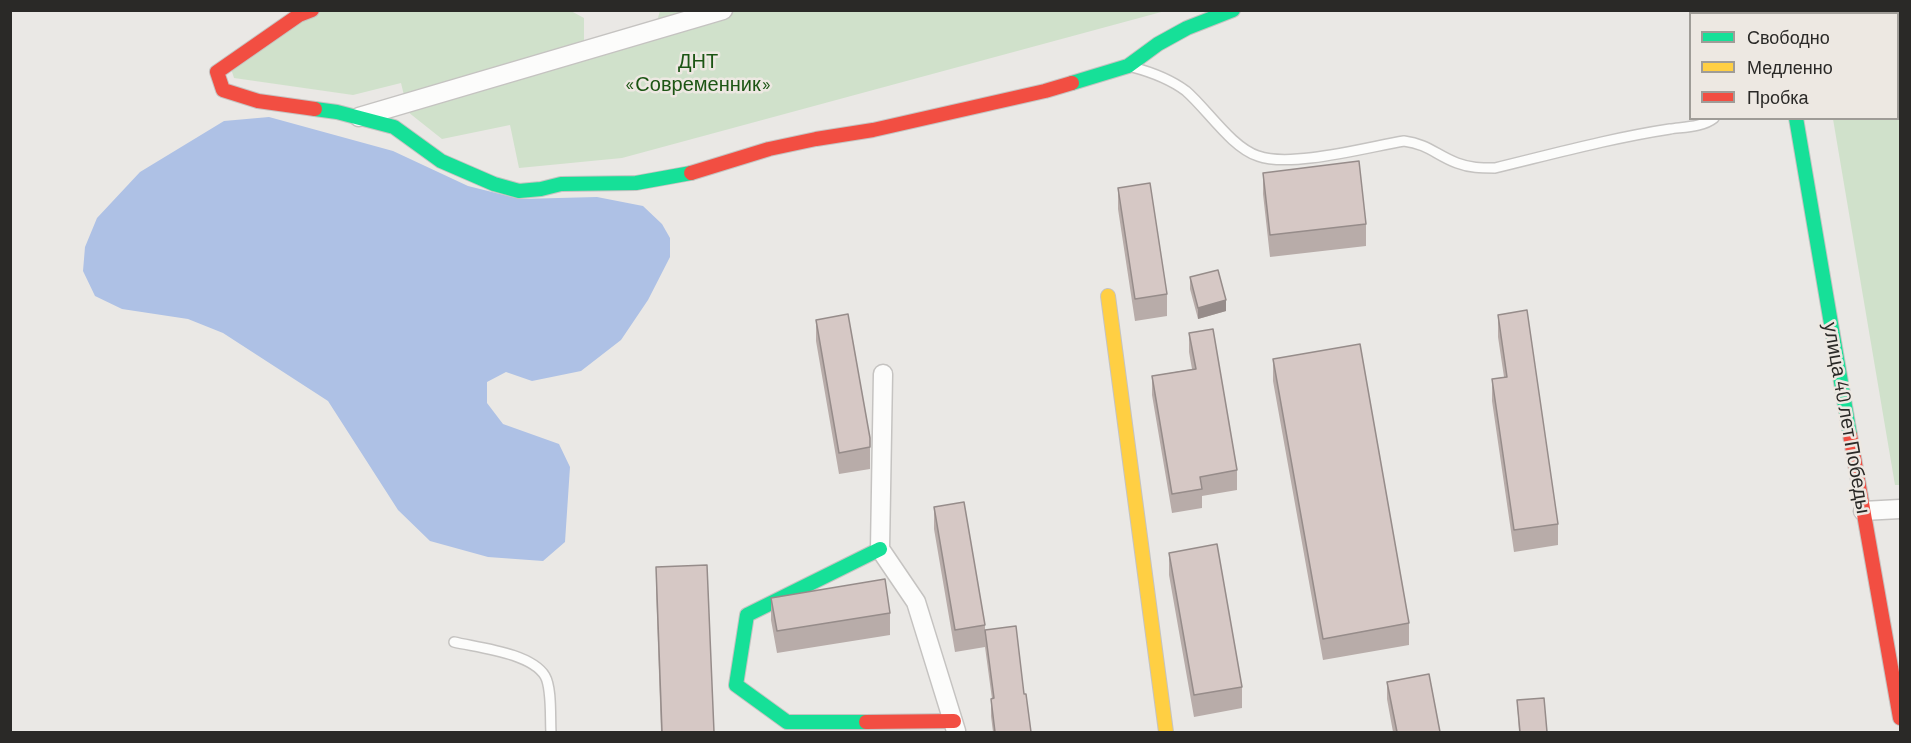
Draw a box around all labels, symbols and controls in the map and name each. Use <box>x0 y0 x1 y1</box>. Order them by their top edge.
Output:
legend <box>1689 12 1899 120</box>
text: Свободно <box>1747 26 1830 48</box>
park label: ДНТ «Современник» <box>625 49 771 96</box>
text: Медленно <box>1747 56 1833 78</box>
text: Пробка <box>1747 86 1809 108</box>
street label: улица 40 лет Победы <box>1818 320 1876 516</box>

